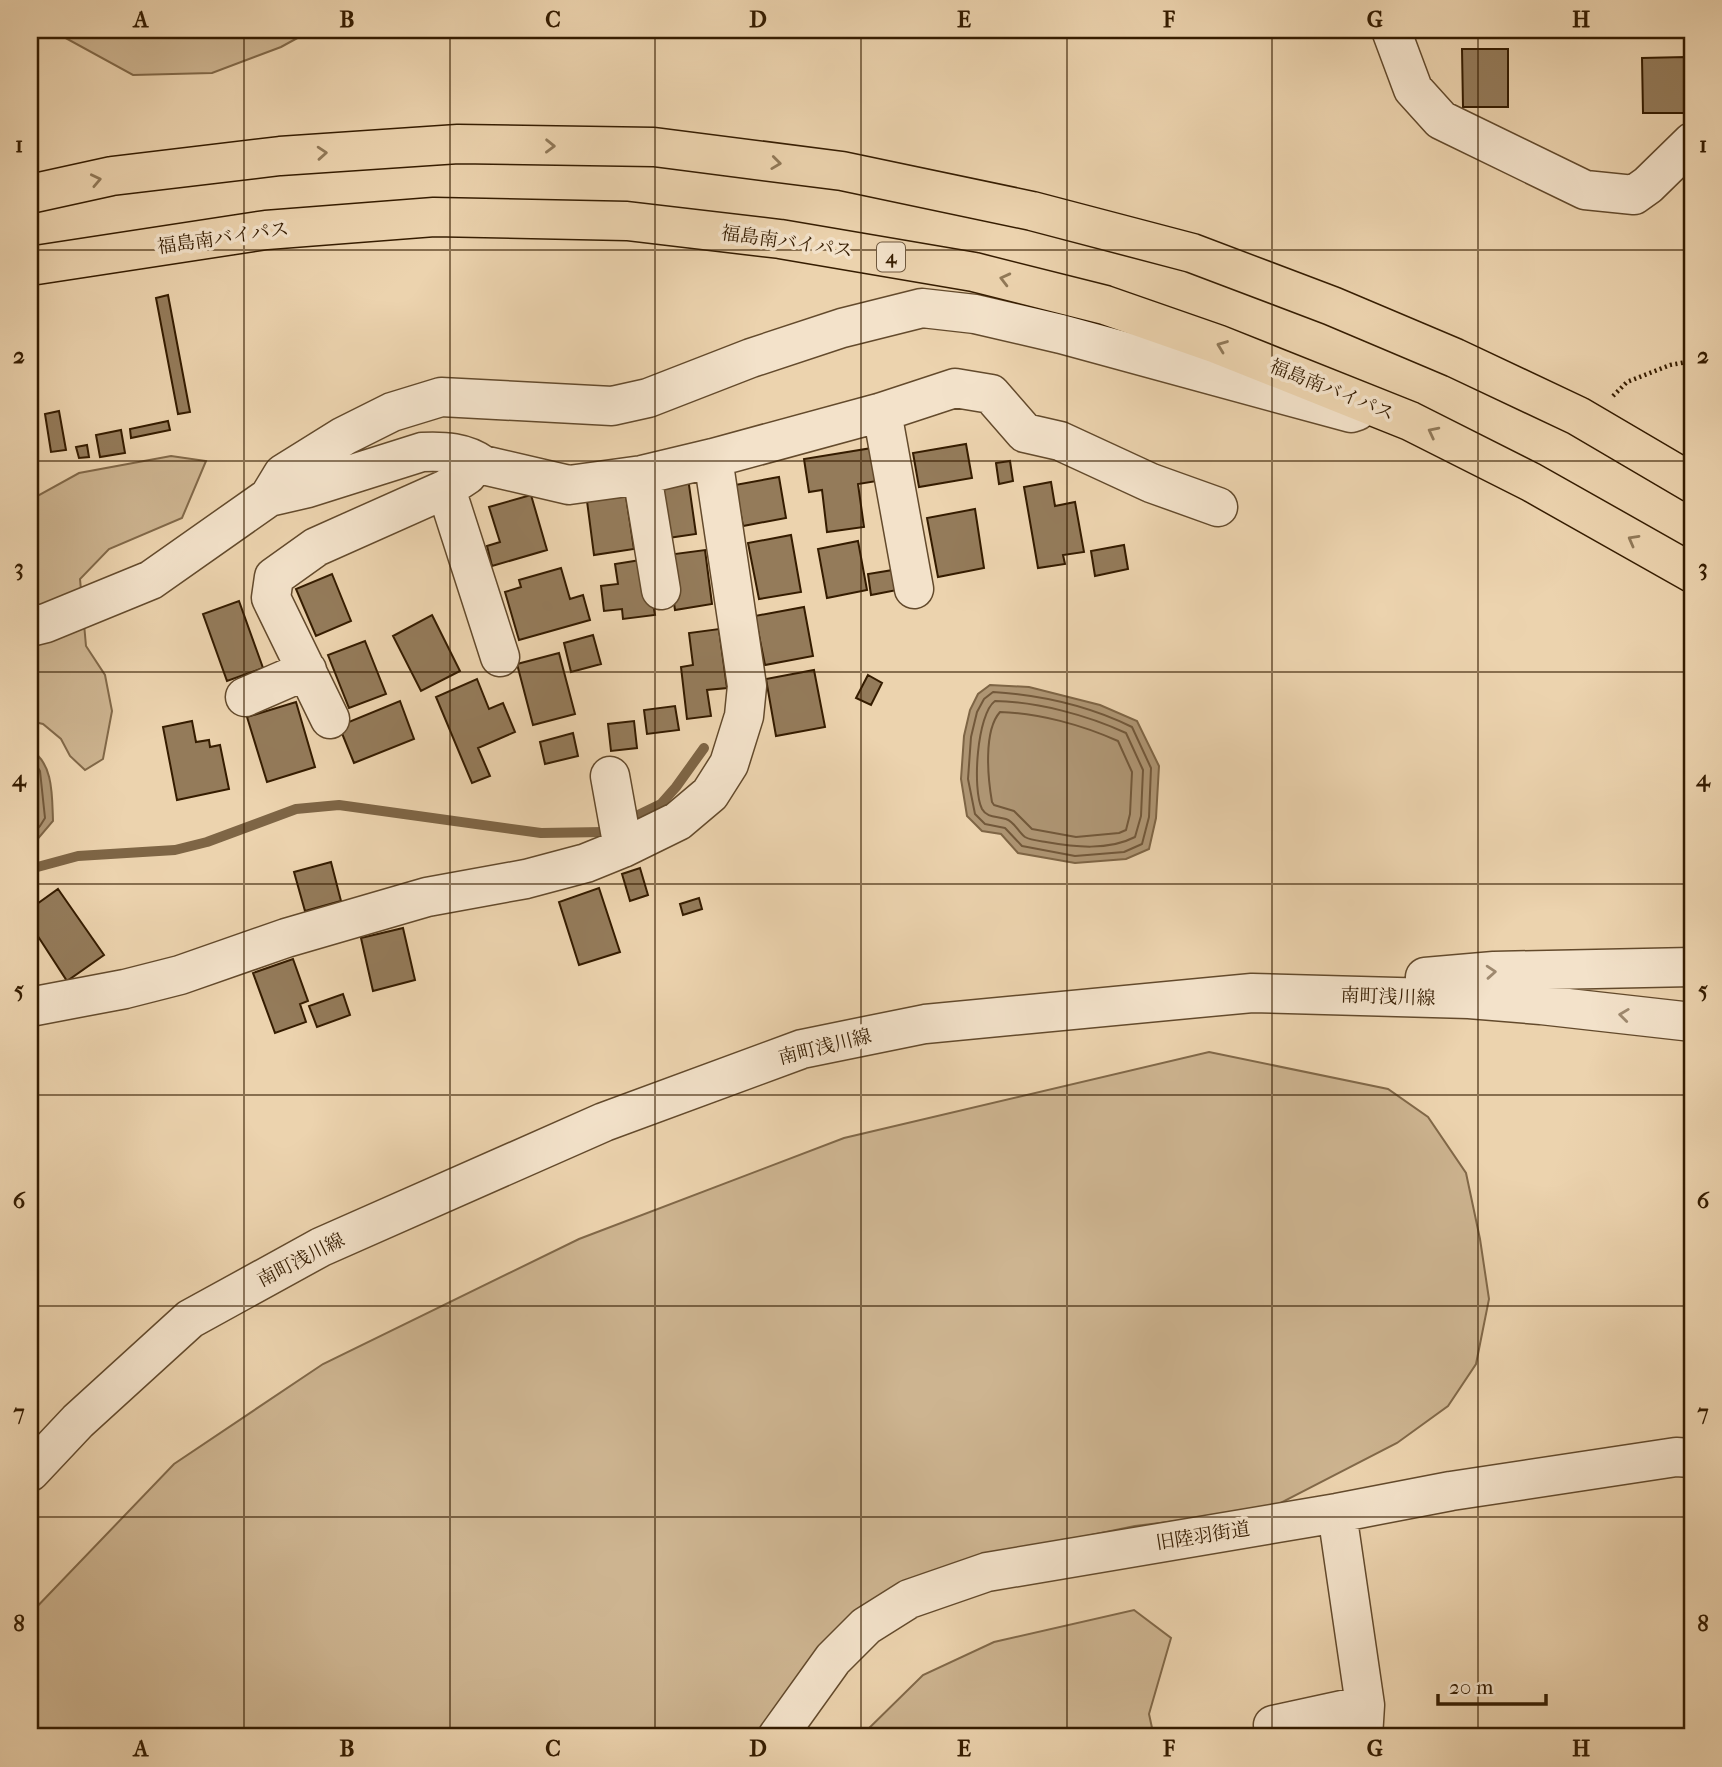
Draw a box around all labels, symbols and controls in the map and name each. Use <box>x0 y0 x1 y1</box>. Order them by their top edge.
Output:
text: A <box>132 6 150 33</box>
text: B <box>340 6 355 33</box>
text: C <box>545 6 561 33</box>
text: D <box>749 6 767 33</box>
text: E <box>957 6 971 33</box>
text: F <box>1162 6 1176 33</box>
text: G <box>1367 6 1383 33</box>
text: H <box>1572 6 1590 33</box>
text: 1 <box>15 131 23 158</box>
text: 1 <box>1699 131 1707 158</box>
one-way arrow <box>545 138 555 154</box>
one-way arrow <box>317 146 328 161</box>
one-way arrow <box>770 155 782 170</box>
one-way arrow <box>90 173 102 188</box>
street label: 福島南バイパス <box>156 218 290 258</box>
street label: 福島南バイパス <box>720 222 854 262</box>
road number: 4 <box>877 243 905 272</box>
one-way arrow <box>999 273 1011 287</box>
one-way arrow <box>1217 340 1229 354</box>
text: 2 <box>13 342 25 369</box>
text: 2 <box>1697 342 1709 369</box>
street label: 福島南バイパス <box>1266 355 1398 425</box>
one-way arrow <box>1427 427 1440 441</box>
one-way arrow <box>1628 535 1640 548</box>
text: 3 <box>14 554 24 581</box>
text: 3 <box>1698 554 1708 581</box>
text: 4 <box>11 765 27 792</box>
text: 4 <box>1695 765 1711 792</box>
one-way arrow <box>1485 964 1496 979</box>
text: 5 <box>14 976 24 1003</box>
text: 5 <box>1698 976 1708 1003</box>
street label: 南町浅川線 <box>1340 984 1436 1010</box>
one-way arrow <box>1619 1008 1630 1023</box>
street label: 南町浅川線 <box>776 1025 874 1069</box>
text: 6 <box>13 1187 26 1214</box>
text: 6 <box>1697 1187 1710 1214</box>
street label: 南町浅川線 <box>254 1229 348 1291</box>
text: 7 <box>12 1399 25 1426</box>
text: 7 <box>1696 1399 1709 1426</box>
street label: 旧陸羽街道 <box>1154 1518 1252 1554</box>
text: 8 <box>13 1610 25 1637</box>
text: 8 <box>1697 1610 1709 1637</box>
scale bar <box>1438 1662 1547 1706</box>
text: 20 m <box>1449 1675 1494 1699</box>
text: A <box>132 1735 150 1762</box>
text: B <box>340 1735 355 1762</box>
text: C <box>545 1735 561 1762</box>
text: D <box>749 1735 767 1762</box>
text: E <box>957 1735 971 1762</box>
text: F <box>1162 1735 1176 1762</box>
text: G <box>1367 1735 1383 1762</box>
text: H <box>1572 1735 1590 1762</box>

